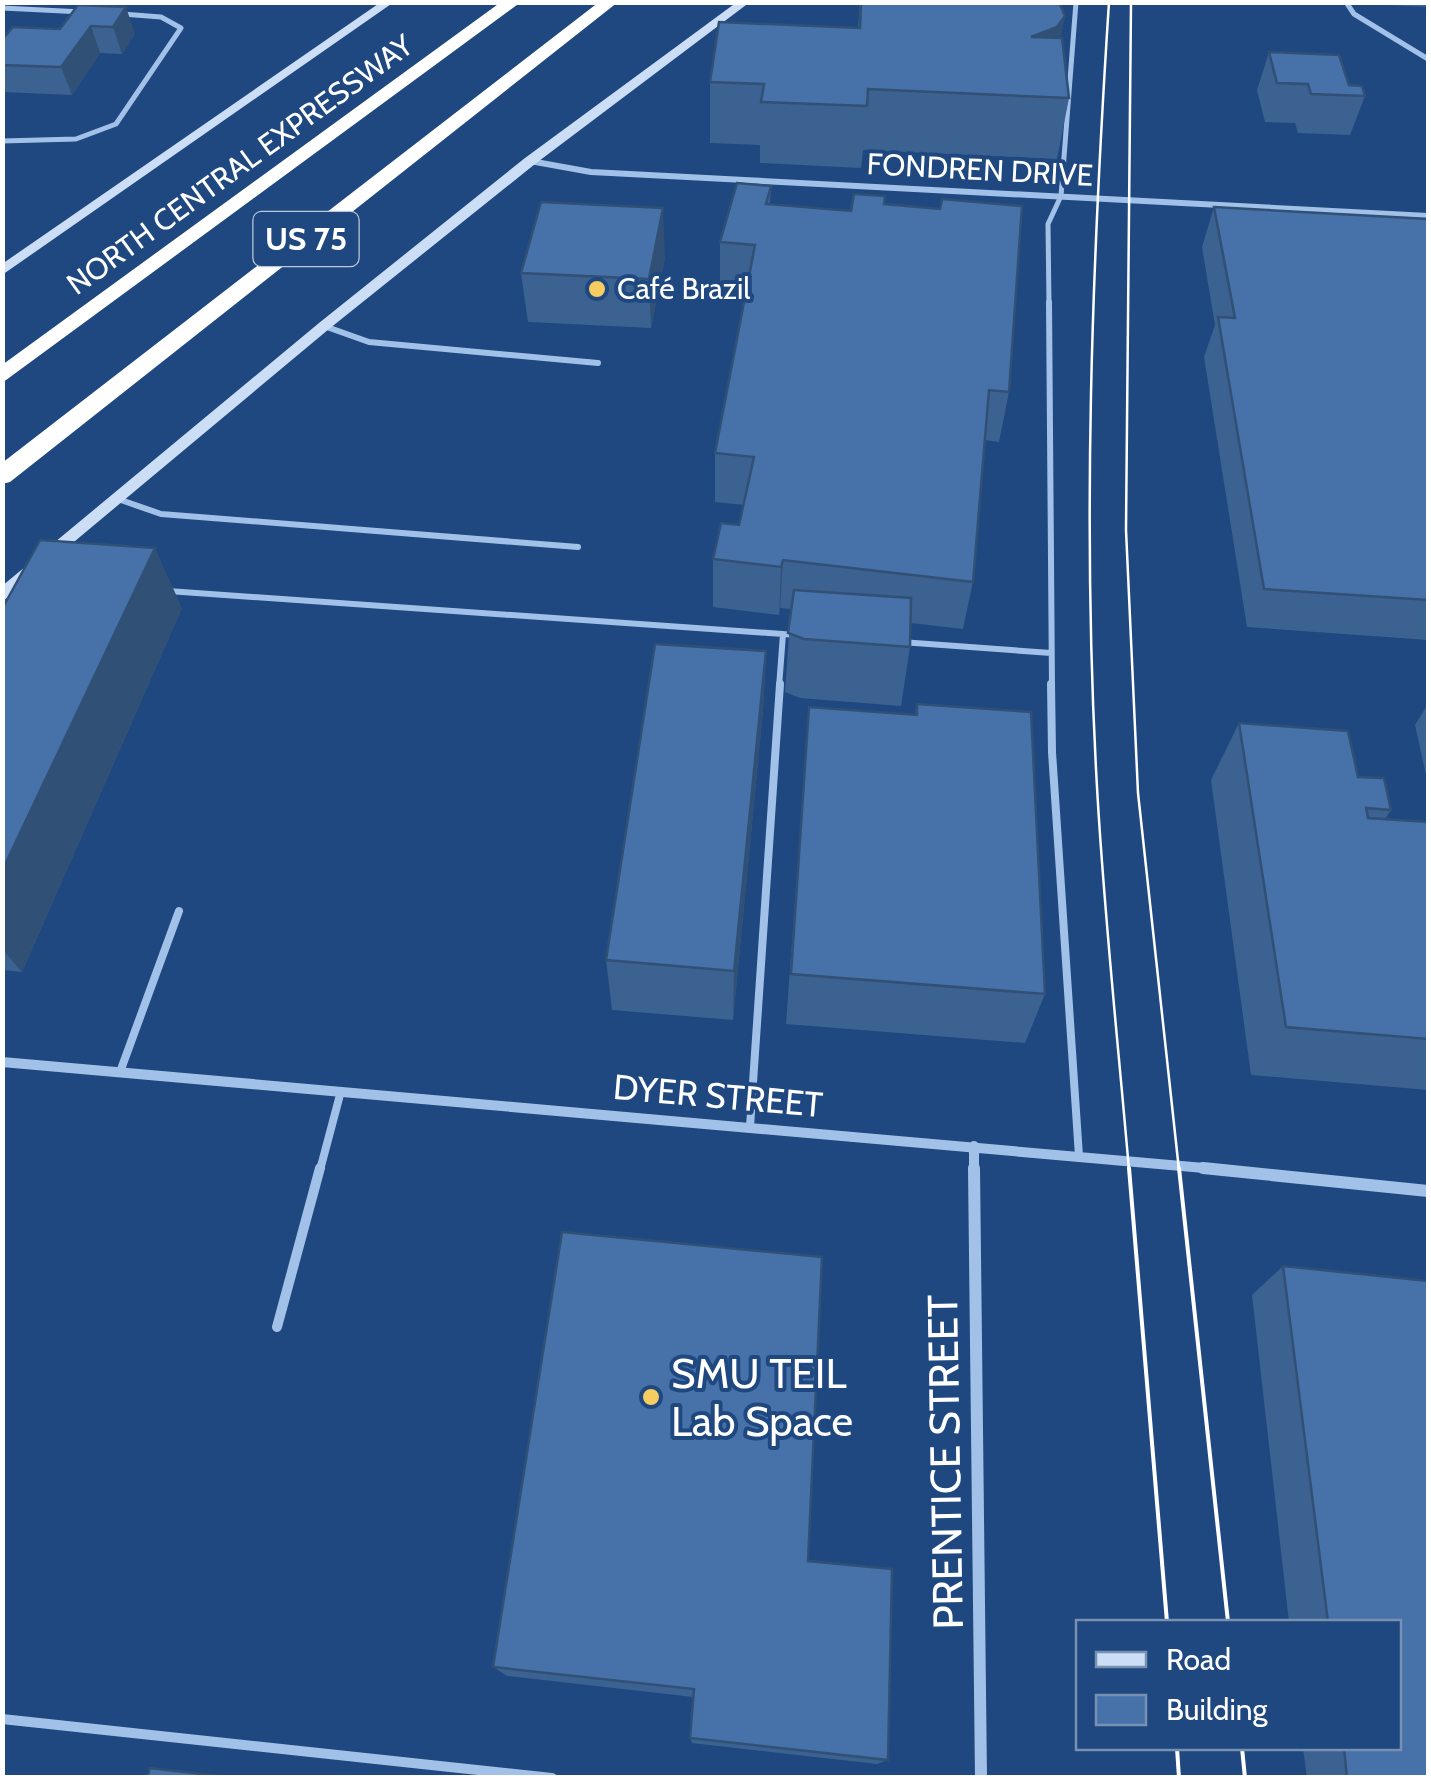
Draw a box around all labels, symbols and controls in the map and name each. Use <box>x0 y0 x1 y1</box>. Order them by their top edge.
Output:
street label: NORTH CENTRAL EXPRESSWAY <box>60 26 421 303</box>
street label: FONDREN DRIVE <box>866 145 1094 194</box>
road number: US 75 <box>254 212 358 266</box>
place label: Café Brazil <box>617 270 750 307</box>
marker: Café Brazil <box>586 278 608 300</box>
street label: DYER STREET <box>611 1065 825 1126</box>
street label: PRENTICE STREET <box>916 1294 974 1630</box>
place label: SMU TEIL Lab Space <box>671 1347 853 1447</box>
marker: SMU TEIL Lab Space <box>640 1386 662 1408</box>
legend <box>1076 1620 1401 1750</box>
text: Road <box>1166 1641 1231 1678</box>
text: Building <box>1166 1691 1269 1728</box>

